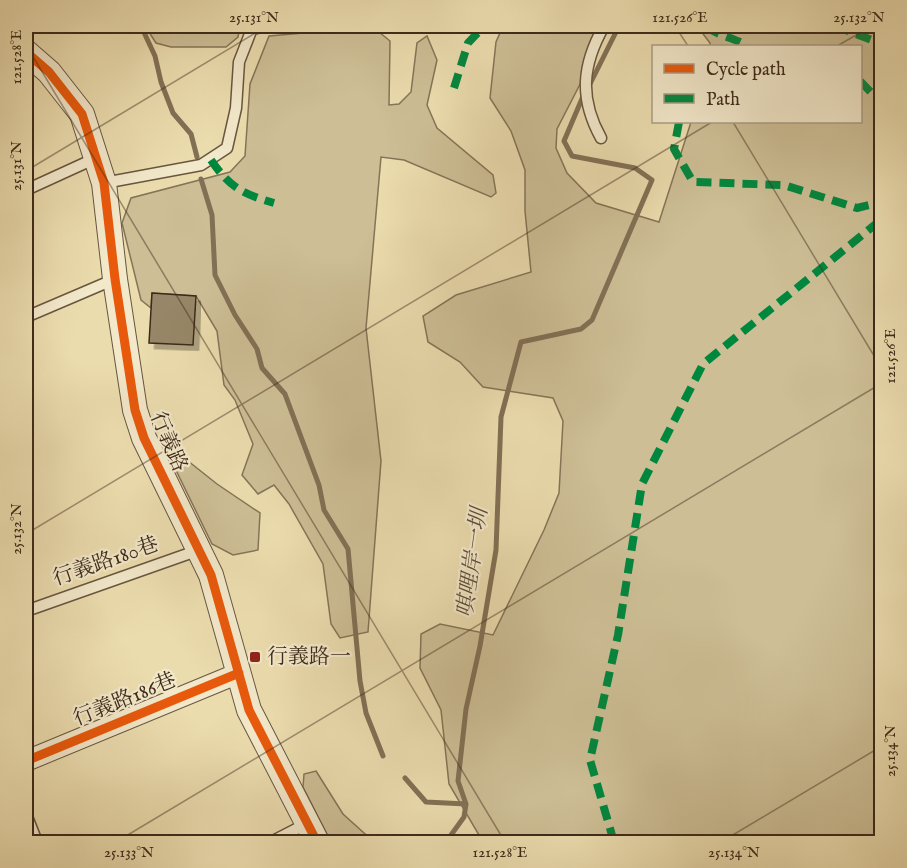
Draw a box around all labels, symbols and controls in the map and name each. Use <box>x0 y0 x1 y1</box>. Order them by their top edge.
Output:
text: 25.131°N <box>229 8 279 27</box>
text: 121.526°E <box>652 8 708 27</box>
text: 25.132°N <box>833 8 885 27</box>
text: 121.528°E <box>7 30 26 84</box>
legend <box>652 45 862 123</box>
text: Cycle path <box>706 59 786 82</box>
text: Path <box>706 89 740 112</box>
text: 25.131°N <box>7 141 26 191</box>
text: 121.526°E <box>881 328 900 384</box>
street label: 行義路 <box>143 408 193 476</box>
text: 25.132°N <box>7 503 26 555</box>
water label: 唭哩岸一圳 <box>451 503 495 619</box>
street label: 行義路180巷 <box>49 531 163 593</box>
place label: 行義路一 <box>267 644 351 671</box>
marker: 行義路一 <box>248 650 262 664</box>
street label: 行義路186巷 <box>69 667 181 733</box>
text: 25.134°N <box>881 725 900 777</box>
text: 25.133°N <box>104 843 154 862</box>
text: 121.528°E <box>473 843 527 862</box>
text: 25.134°N <box>708 843 760 862</box>

